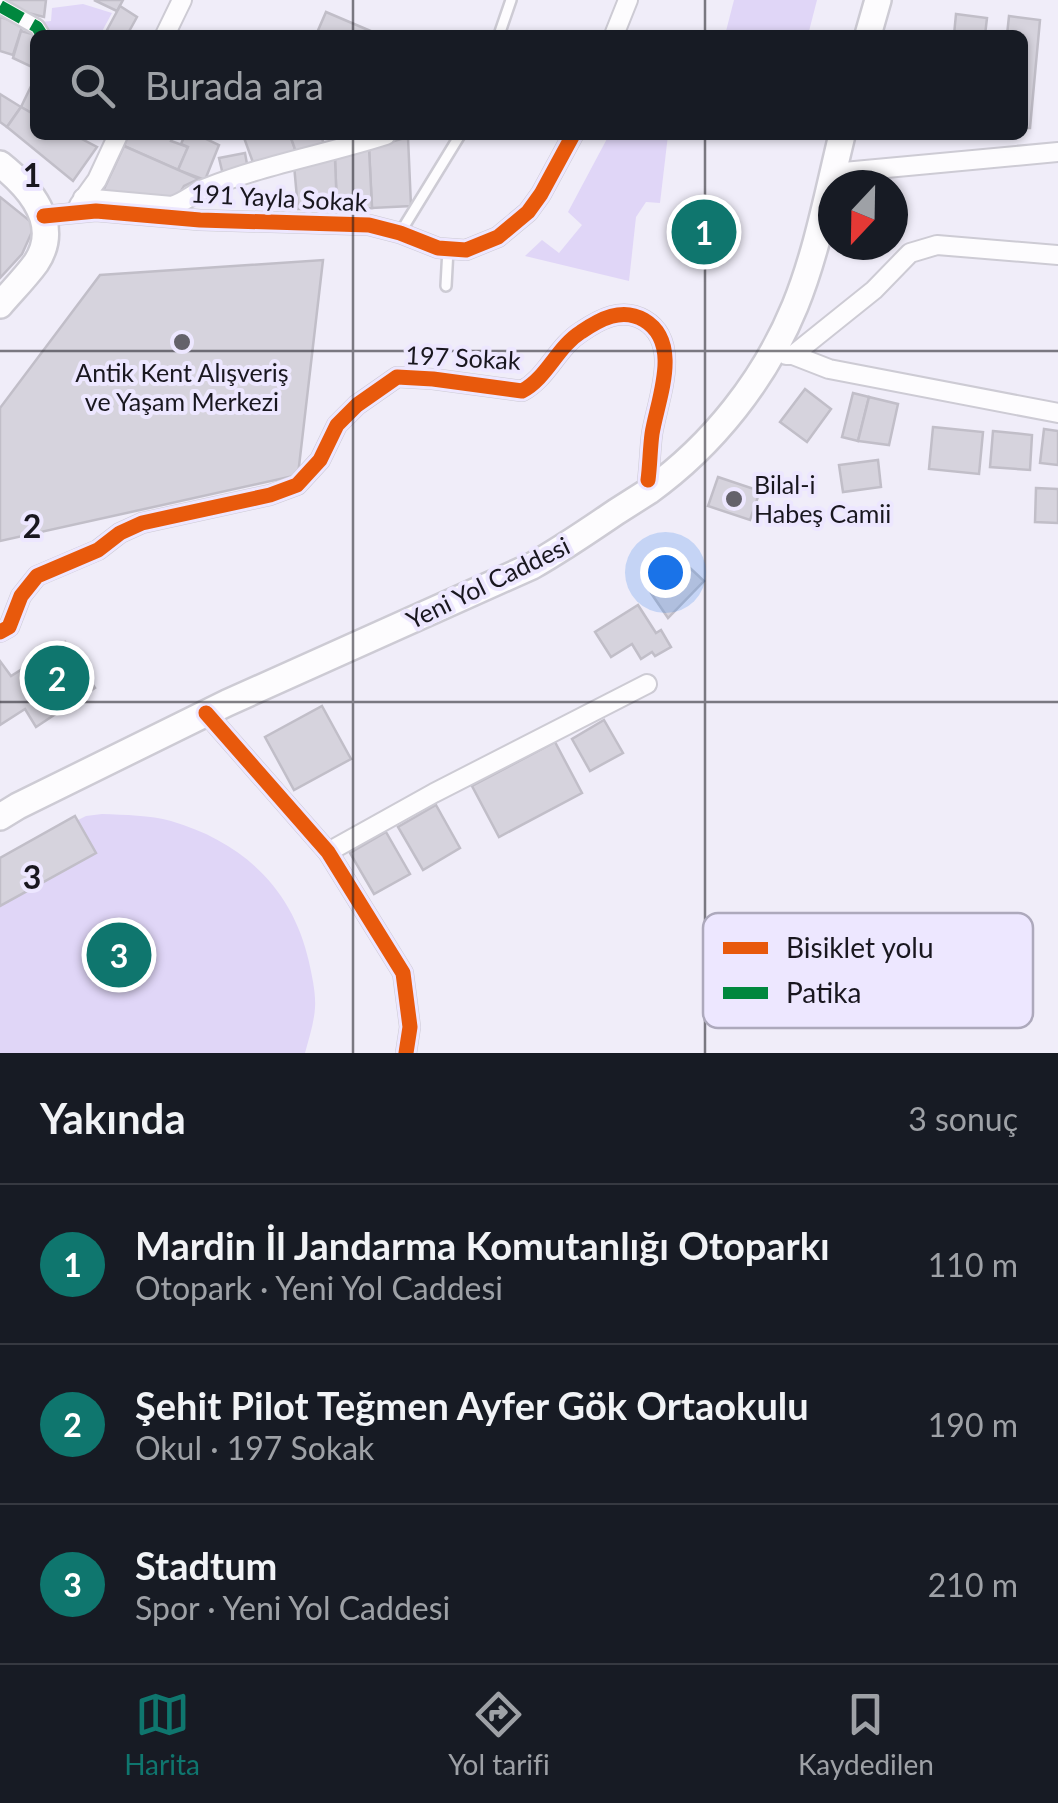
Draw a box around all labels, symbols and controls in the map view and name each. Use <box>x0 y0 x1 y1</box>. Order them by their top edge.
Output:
search box <box>30 30 1028 140</box>
icon: search <box>65 58 120 113</box>
text: Burada ara <box>145 62 324 108</box>
text: 1 <box>23 155 41 194</box>
north arrow <box>818 170 908 260</box>
street label: 191 Yayla Sokak <box>190 177 368 217</box>
pin: 1 <box>672 194 736 270</box>
marker: Antik Kent Alışveriş ve Yaşam Merkezi <box>171 331 193 353</box>
street label: 197 Sokak <box>405 339 522 375</box>
place label: Antik Kent Alışveriş ve Yaşam Merkezi <box>75 357 289 416</box>
place label: Bilal-i Habeş Camii <box>754 469 891 528</box>
marker: Bilal-i Habeş Camii <box>723 488 745 510</box>
text: 2 <box>23 506 41 545</box>
street label: Yeni Yol Caddesi <box>401 530 574 635</box>
your location <box>640 547 691 598</box>
pin: 2 <box>24 640 90 716</box>
text: 3 <box>23 857 41 896</box>
legend <box>703 913 1033 1028</box>
pin: 3 <box>86 918 152 992</box>
text: Bisiklet yolu <box>786 930 934 964</box>
text: Patika <box>786 975 862 1009</box>
text: Yakında <box>40 1093 186 1143</box>
text: 3 sonuç <box>908 1099 1018 1138</box>
text: Mardin İl Jandarma Komutanlığı Otoparkı <box>135 1222 830 1268</box>
text: 1 <box>63 1245 82 1284</box>
text: 110 m <box>928 1245 1018 1284</box>
text: Otopark · Yeni Yol Caddesi <box>135 1268 503 1307</box>
text: Şehit Pilot Teğmen Ayfer Gök Ortaokulu <box>135 1382 809 1428</box>
text: 2 <box>63 1405 82 1444</box>
text: 190 m <box>928 1405 1018 1444</box>
text: Okul · 197 Sokak <box>135 1428 374 1467</box>
text: Stadtum <box>135 1542 277 1588</box>
text: 3 <box>63 1565 82 1604</box>
text: 210 m <box>928 1565 1018 1604</box>
text: Spor · Yeni Yol Caddesi <box>135 1588 450 1627</box>
tab: Harita <box>124 1687 200 1781</box>
tab: Yol tarifi <box>448 1687 550 1781</box>
tab: Kaydedilen <box>798 1687 934 1781</box>

